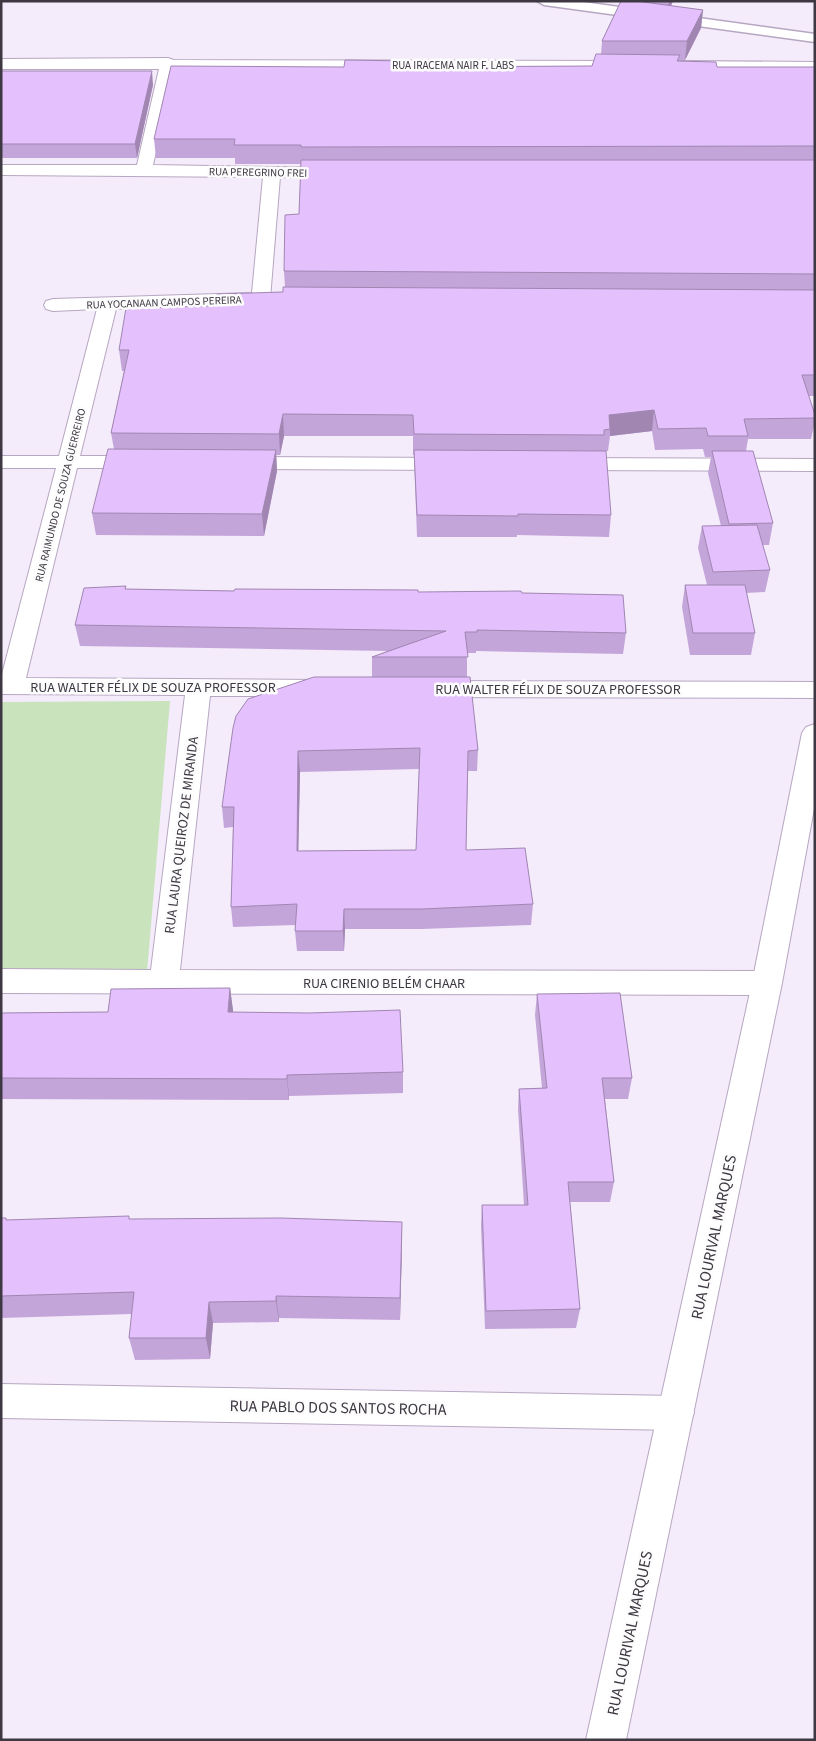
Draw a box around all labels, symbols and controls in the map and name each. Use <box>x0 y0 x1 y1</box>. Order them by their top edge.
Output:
street label: RUA IRACEMA NAIR F. LABS <box>392 58 514 73</box>
street label: RUA PEREGRINO FREI <box>209 164 307 181</box>
street label: RUA YOCANAAN CAMPOS PEREIRA <box>86 292 242 313</box>
street label: RUA RAIMUNDO DE SOUZA GUERREIRO <box>32 407 89 584</box>
street label: RUA WALTER FÉLIX DE SOUZA PROFESSOR <box>30 678 276 698</box>
street label: RUA WALTER FÉLIX DE SOUZA PROFESSOR <box>435 680 681 700</box>
street label: RUA LAURA QUEIROZ DE MIRANDA <box>160 735 204 935</box>
street label: RUA CIRENIO BELÉM CHAAR <box>303 974 465 994</box>
street label: RUA LOURIVAL MARQUES <box>686 1153 742 1322</box>
street label: RUA PABLO DOS SANTOS ROCHA <box>229 1395 447 1421</box>
street label: RUA LOURIVAL MARQUES <box>602 1549 658 1718</box>

